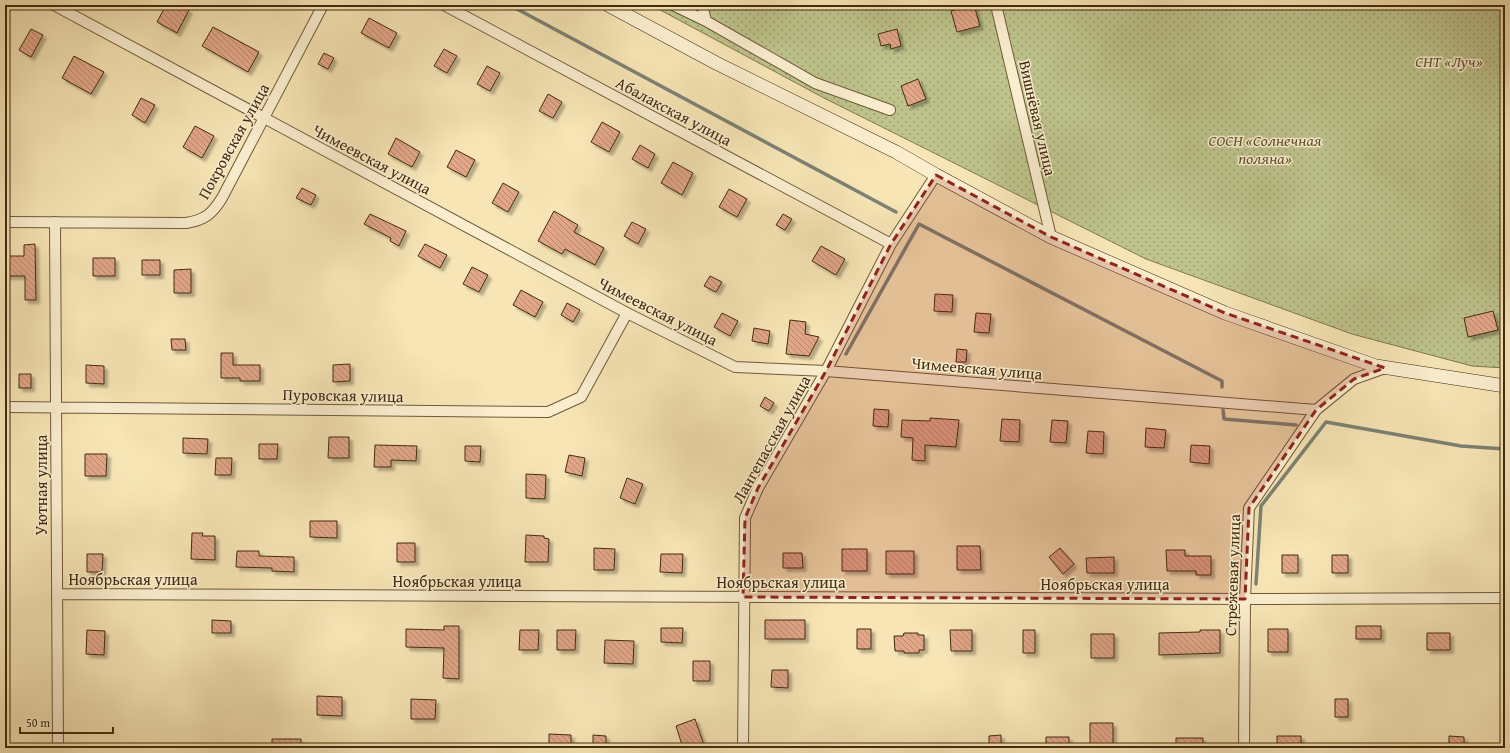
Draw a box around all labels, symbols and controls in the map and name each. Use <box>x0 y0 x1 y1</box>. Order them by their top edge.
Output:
park label: СНТ «Луч» <box>1415 49 1483 73</box>
street label: Вишнёвая улица <box>1013 58 1063 178</box>
street label: Абалакская улица <box>612 70 737 152</box>
street label: Покровская улица <box>191 78 275 203</box>
street label: Чимеевская улица <box>308 118 436 201</box>
park label: СОСН «Солнечная поляна» <box>1208 128 1322 170</box>
street label: Чимеевская улица <box>594 270 722 352</box>
street label: Чимеевская улица <box>910 350 1044 386</box>
street label: Лангепасская улица <box>726 370 816 507</box>
street label: Пуровская улица <box>282 382 404 408</box>
street label: Уютная улица <box>29 434 53 535</box>
street label: Стрежевая улица <box>1218 513 1246 636</box>
street label: Ноябрьская улица <box>68 567 198 591</box>
street label: Ноябрьская улица <box>392 569 522 593</box>
street label: Ноябрьская улица <box>716 570 846 594</box>
street label: Ноябрьская улица <box>1040 572 1170 596</box>
scale bar <box>20 709 113 735</box>
text: 50 m <box>26 714 50 731</box>

